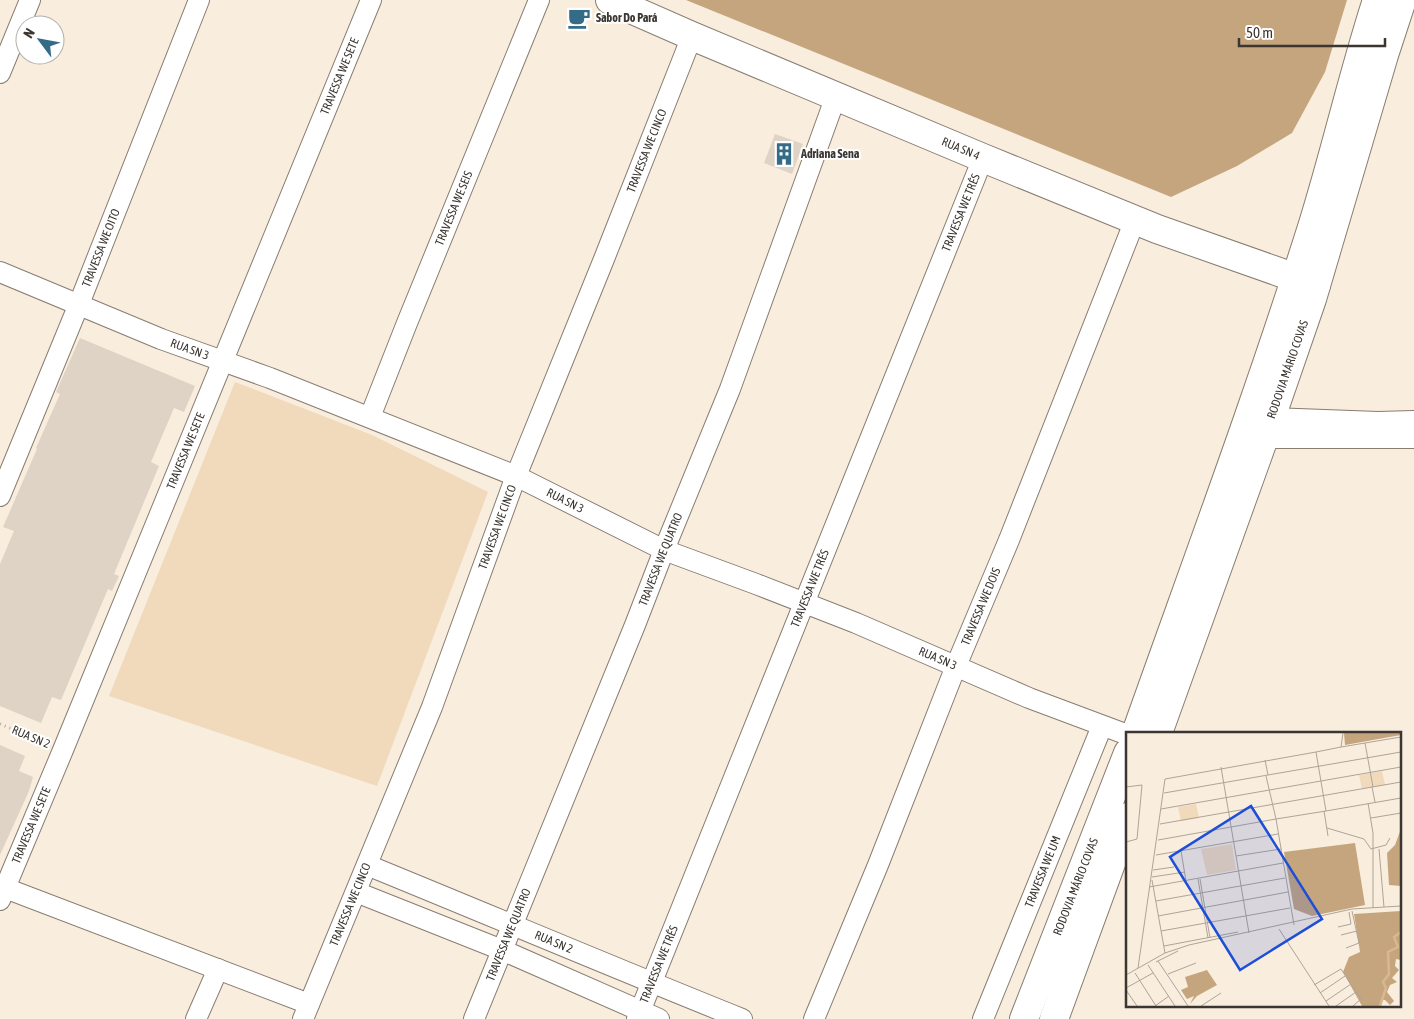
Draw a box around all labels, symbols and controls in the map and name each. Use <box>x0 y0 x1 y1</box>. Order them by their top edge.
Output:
cafe icon: Sabor Do Pará <box>566 5 592 31</box>
place label: Sabor Do Pará <box>596 11 658 25</box>
north arrow <box>15 15 65 65</box>
scale bar <box>1239 15 1385 47</box>
text: 50 m <box>1246 24 1273 41</box>
text: N <box>20 25 38 41</box>
street label: TRAVESSA WE SETE <box>318 36 362 117</box>
street label: TRAVESSA WE CINCO <box>624 107 670 195</box>
street label: RUA SN 4 <box>940 134 982 163</box>
building icon: Adriana Sena <box>771 141 797 167</box>
place label: Adriana Sena <box>800 147 860 161</box>
street label: TRAVESSA WE SEIS <box>432 169 475 248</box>
street label: TRAVESSA WE TRÊS <box>939 172 983 254</box>
street label: TRAVESSA WE OITO <box>79 207 123 289</box>
street label: RODOVIA MÁRIO COVAS <box>1264 318 1311 421</box>
street label: RUA SN 3 <box>169 336 211 363</box>
street label: TRAVESSA WE SETE <box>164 411 208 491</box>
street label: TRAVESSA WE CINCO <box>476 483 519 571</box>
street label: RUA SN 3 <box>544 485 586 516</box>
street label: TRAVESSA WE QUATRO <box>636 511 685 608</box>
street label: TRAVESSA WE TRÊS <box>788 548 832 629</box>
street label: TRAVESSA WE DOIS <box>958 566 1004 647</box>
street label: RUA SN 3 <box>917 644 959 673</box>
street label: RUA SN 2 <box>10 723 52 751</box>
inset map <box>1126 732 1402 1006</box>
street label: TRAVESSA WE SETE <box>9 785 54 866</box>
street label: TRAVESSA WE UM <box>1022 834 1064 910</box>
street label: RODOVIA MÁRIO COVAS <box>1050 836 1101 937</box>
street label: TRAVESSA WE CINCO <box>327 861 374 948</box>
street label: TRAVESSA WE QUATRO <box>483 886 534 983</box>
street label: TRAVESSA WE TRÊS <box>637 923 681 1005</box>
street label: RUA SN 2 <box>533 928 575 956</box>

